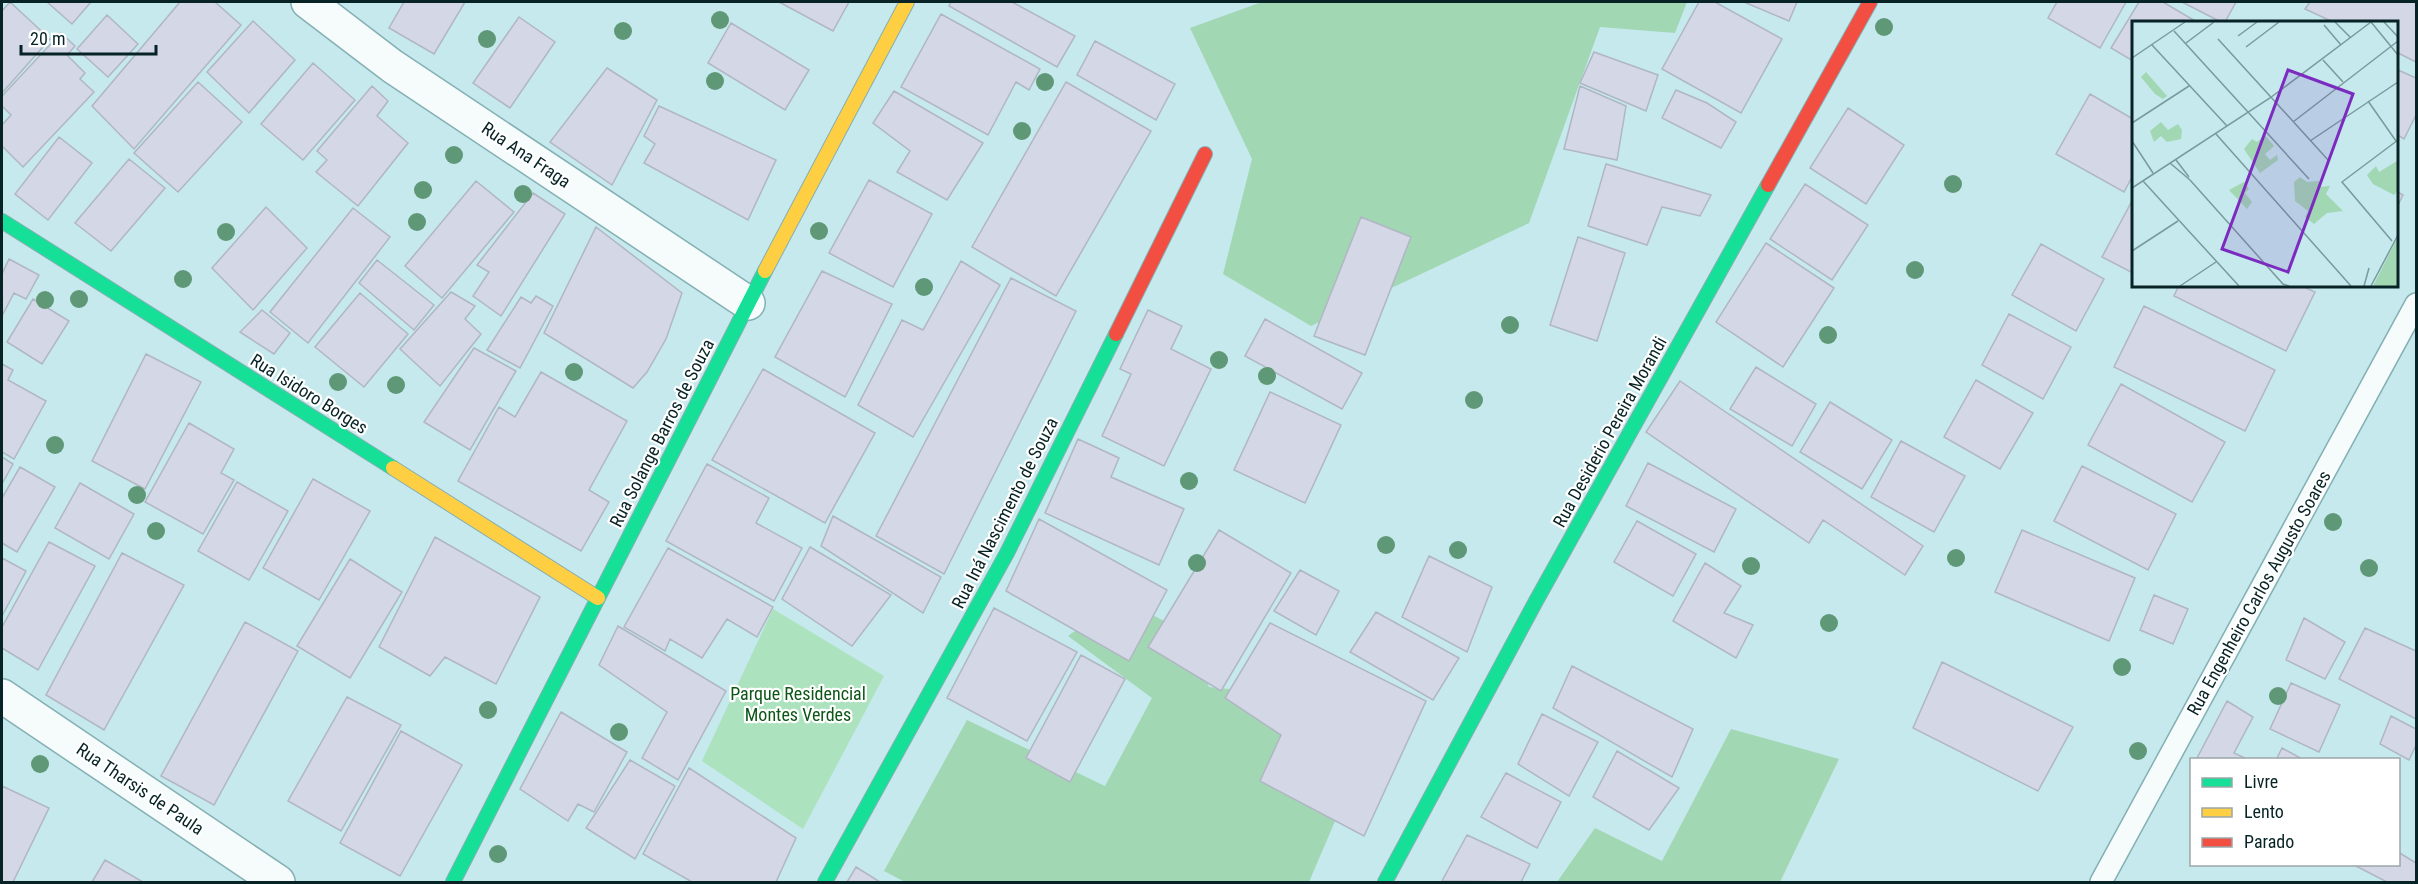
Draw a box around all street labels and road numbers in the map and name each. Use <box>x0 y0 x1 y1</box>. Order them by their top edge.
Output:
street label: Rua Ana Fraga <box>478 117 575 192</box>
street label: Rua Desiderio Pereira Morandi <box>1548 333 1671 531</box>
street label: Rua Solange Barros de Souza <box>605 335 718 530</box>
street label: Rua Isidoro Borges <box>247 349 372 438</box>
street label: Rua Iná Nascimento de Souza <box>947 414 1062 612</box>
street label: Rua Engenheiro Carlos Augusto Soares <box>2182 467 2335 719</box>
street label: Rua Tharsis de Paula <box>73 738 208 839</box>

